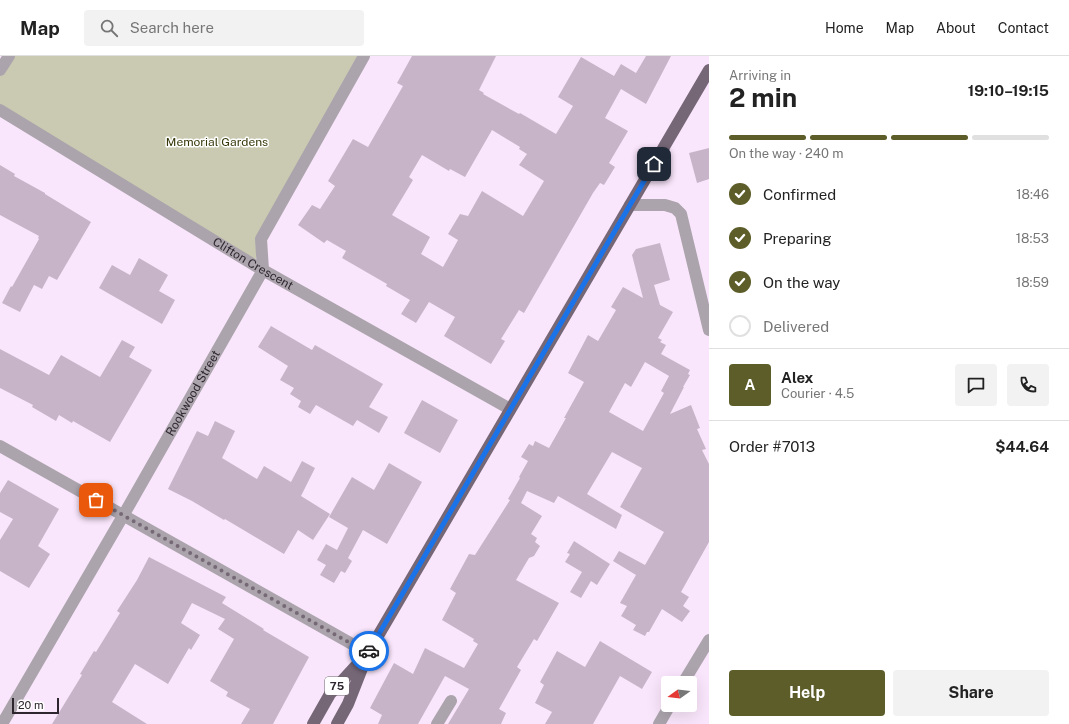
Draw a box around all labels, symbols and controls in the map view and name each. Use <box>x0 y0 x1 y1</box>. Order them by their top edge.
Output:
search box <box>84 10 364 46</box>
text: Map <box>20 17 60 39</box>
icon: search <box>98 17 120 39</box>
text: Search here <box>130 19 214 36</box>
text: Home <box>825 20 864 36</box>
text: Map <box>886 20 914 36</box>
text: About <box>936 20 976 36</box>
text: Contact <box>998 20 1049 36</box>
text: Arriving in <box>729 68 791 83</box>
text: 2 min <box>729 82 797 113</box>
text: 19:10–19:15 <box>968 82 1049 99</box>
park label: Memorial Gardens <box>166 135 268 149</box>
text: On the way · 240 m <box>729 146 843 161</box>
pin <box>637 147 671 181</box>
icon: home <box>643 153 665 175</box>
icon: check <box>729 183 751 205</box>
text: Confirmed <box>763 186 836 203</box>
text: 18:46 <box>1016 187 1049 202</box>
icon: check <box>729 227 751 249</box>
text: Preparing <box>763 230 832 247</box>
text: 18:53 <box>1016 231 1049 246</box>
street label: Clifton Crescent <box>210 235 296 293</box>
icon: check <box>729 271 751 293</box>
text: On the way <box>763 274 840 291</box>
text: 18:59 <box>1016 275 1049 290</box>
text: Delivered <box>763 318 829 335</box>
street label: Rookwood Street <box>163 347 223 439</box>
button: chat <box>955 364 997 406</box>
button: phone <box>1007 364 1049 406</box>
text: Alex <box>781 369 813 386</box>
text: A <box>745 376 755 393</box>
text: Courier · 4.5 <box>781 386 854 401</box>
text: Order #7013 <box>729 438 815 455</box>
text: $44.64 <box>995 438 1049 455</box>
pin <box>79 483 113 517</box>
icon: bag <box>85 489 107 511</box>
courier <box>349 631 389 671</box>
icon: car <box>358 640 380 662</box>
button: Help <box>729 670 885 716</box>
button: Share <box>893 670 1049 716</box>
north arrow <box>661 676 697 712</box>
map controls <box>661 676 697 712</box>
road number: 75 <box>325 677 349 695</box>
scale bar <box>12 696 59 715</box>
text: 20 m <box>18 699 43 711</box>

